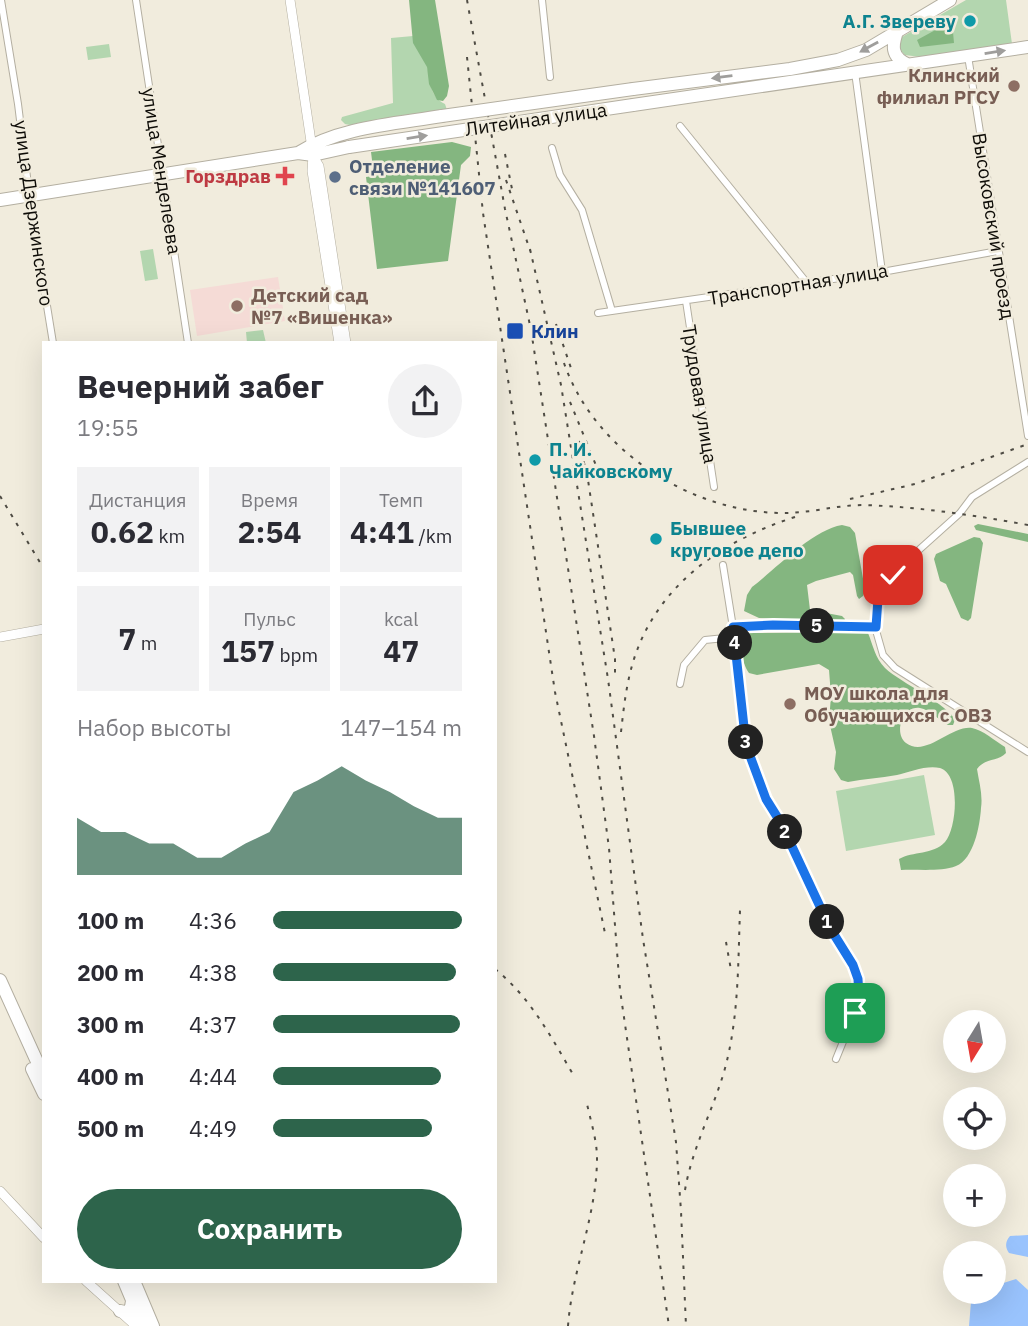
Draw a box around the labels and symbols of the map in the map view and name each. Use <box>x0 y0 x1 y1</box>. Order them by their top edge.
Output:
place label: А.Г. Звереву <box>842 9 957 33</box>
marker: А.Г. Звереву <box>962 13 978 29</box>
one-way arrow <box>859 40 879 52</box>
one-way arrow <box>985 46 1007 57</box>
place label: Клинский филиал РГСУ <box>877 63 1000 109</box>
one-way arrow <box>711 72 733 83</box>
marker: Клинский филиал РГСУ <box>1006 78 1022 94</box>
street label: улица Менделеева <box>137 86 187 256</box>
street label: Литейная улица <box>463 97 609 141</box>
street label: улица Дзержинского <box>9 118 59 308</box>
one-way arrow <box>406 131 428 142</box>
street label: Высоковский проезд <box>967 131 1021 321</box>
place label: Отделение связи №141607 <box>349 154 496 200</box>
place label: Горздрав <box>185 164 271 188</box>
marker: Горздрав <box>277 168 293 184</box>
marker: Отделение связи №141607 <box>327 169 343 185</box>
street label: Транспортная улица <box>706 258 890 310</box>
place label: Детский сад №7 «Вишенка» <box>251 283 393 329</box>
marker: Детский сад №7 «Вишенка» <box>229 298 245 314</box>
place label: Клин <box>531 319 579 343</box>
marker: Клин <box>505 321 525 341</box>
street label: Трудовая улица <box>677 323 723 465</box>
place label: П. И. Чайковскому <box>549 437 673 483</box>
marker: П. И. Чайковскому <box>527 452 543 468</box>
place label: Бывшее круговое депо <box>670 516 804 562</box>
marker: Бывшее круговое депо <box>648 531 664 547</box>
pin <box>863 545 923 605</box>
pin: 5 <box>800 608 834 644</box>
pin: 4 <box>718 626 752 660</box>
place label: МОУ школа для Обучающихся с ОВЗ <box>804 681 992 727</box>
marker: МОУ школа для Обучающихся с ОВЗ <box>782 696 798 712</box>
pin: 3 <box>728 724 764 760</box>
pin: 2 <box>768 814 802 850</box>
pin: 1 <box>810 904 844 940</box>
pin <box>825 983 885 1043</box>
north arrow <box>943 1010 1006 1073</box>

